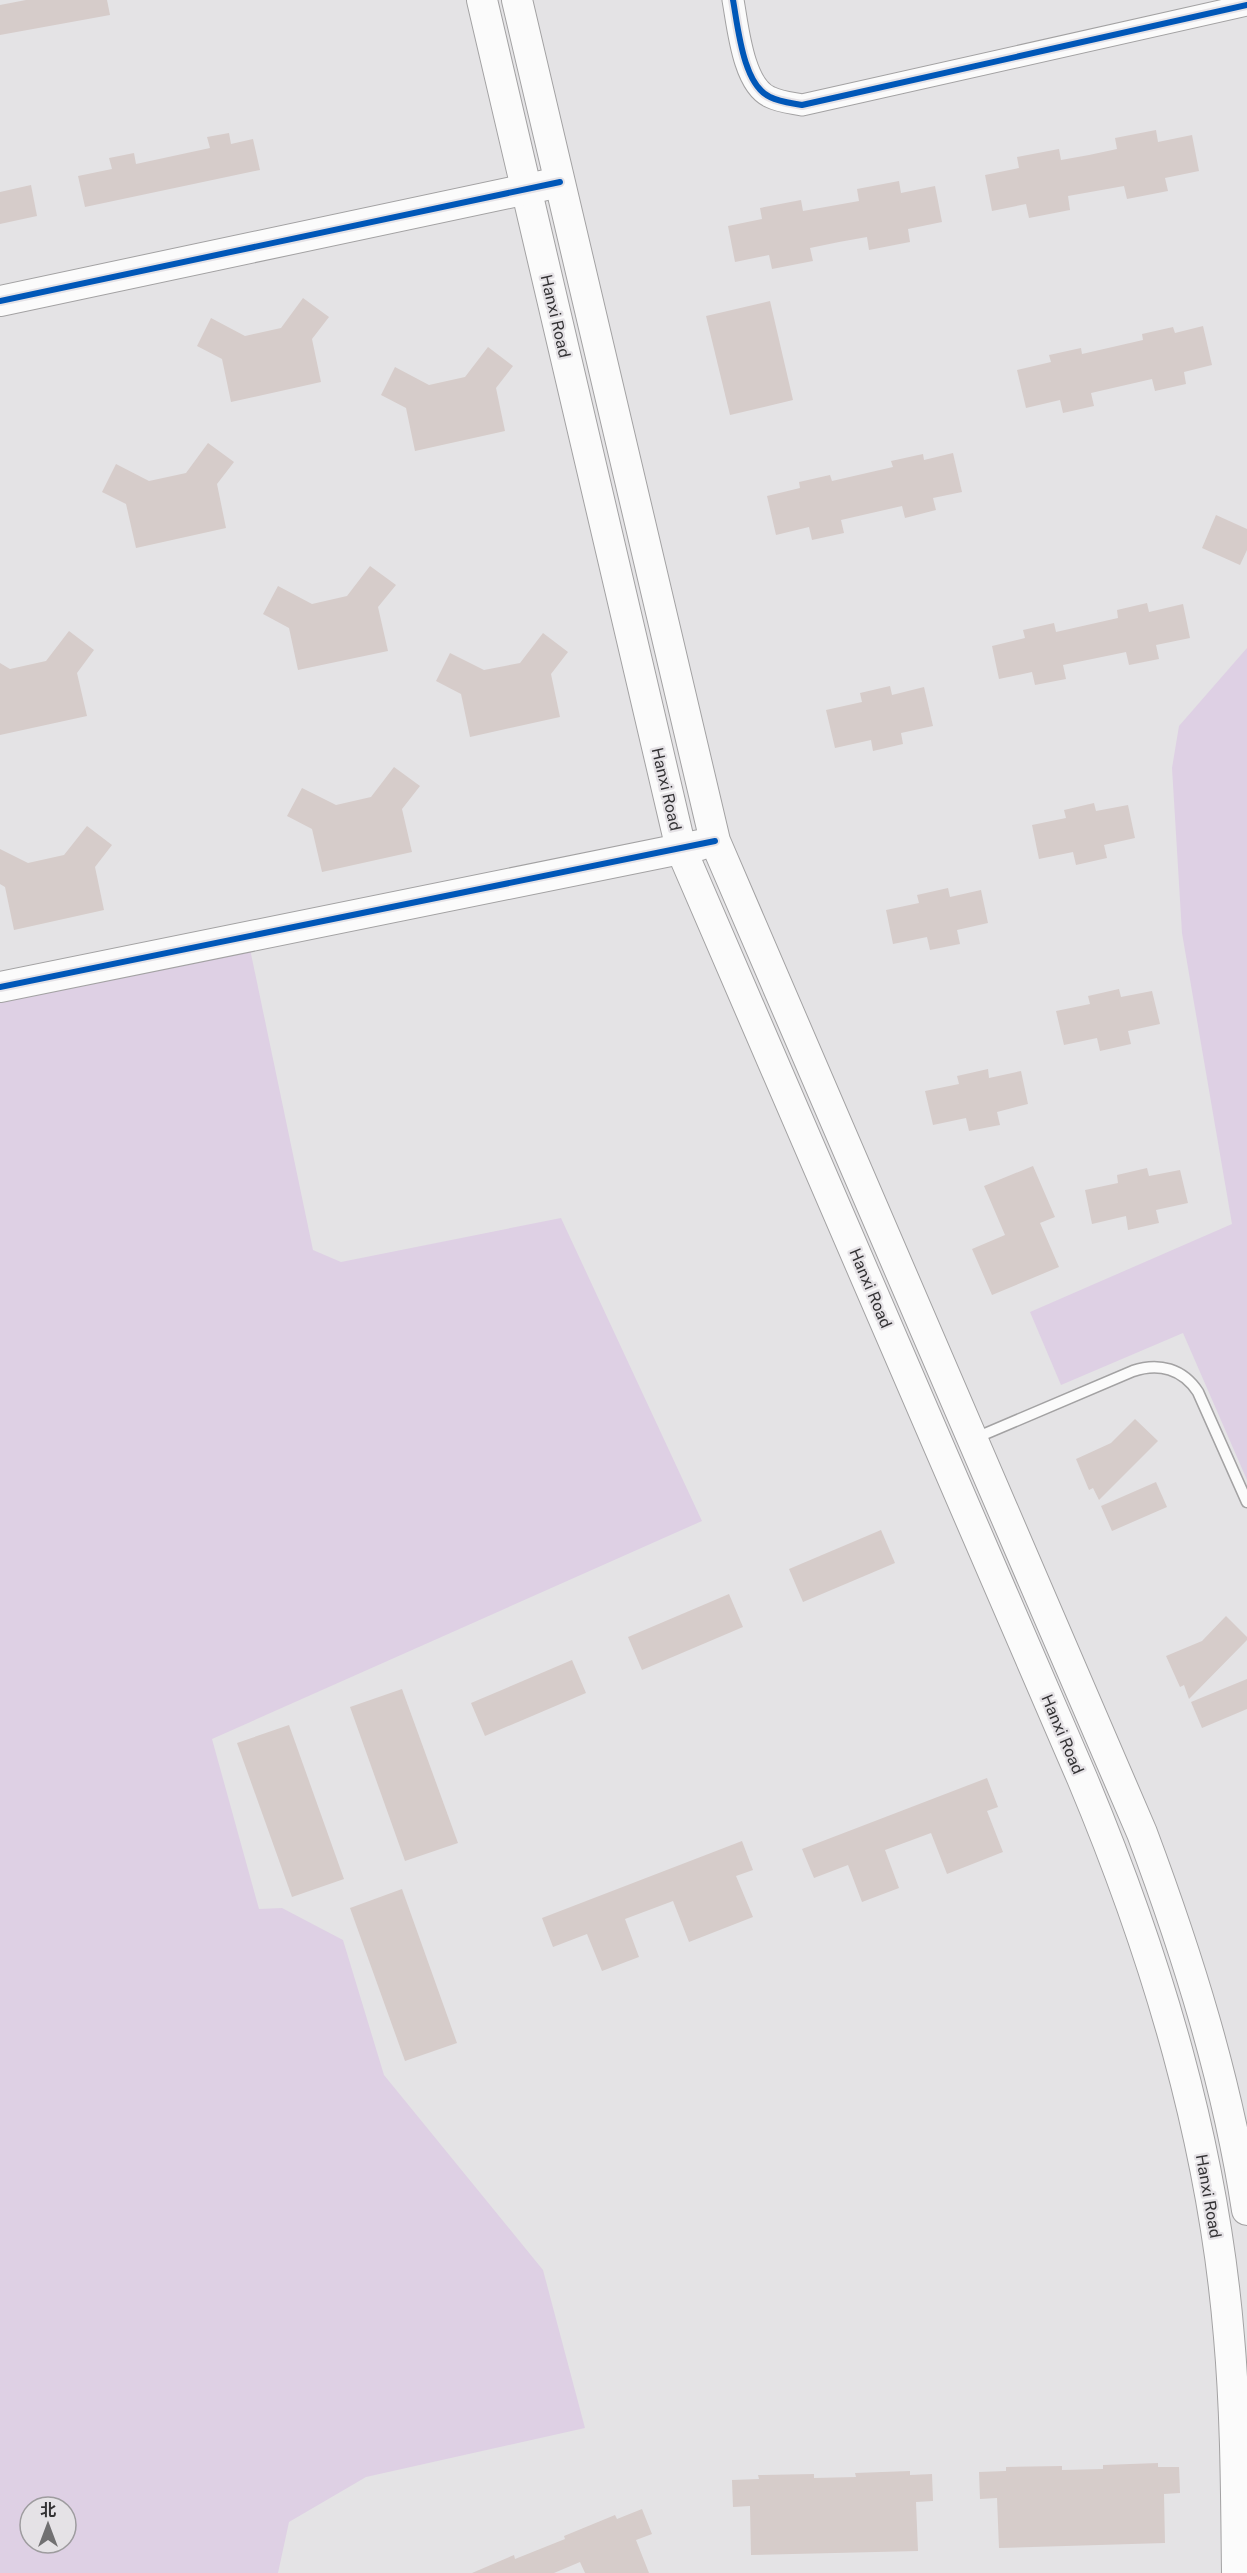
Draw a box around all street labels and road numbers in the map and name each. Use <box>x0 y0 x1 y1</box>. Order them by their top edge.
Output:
street label: Hanxi Road <box>537 273 574 360</box>
street label: Hanxi Road <box>648 746 685 833</box>
street label: Hanxi Road <box>845 1245 896 1331</box>
street label: Hanxi Road <box>1037 1691 1088 1777</box>
street label: Hanxi Road <box>1192 2153 1225 2240</box>

